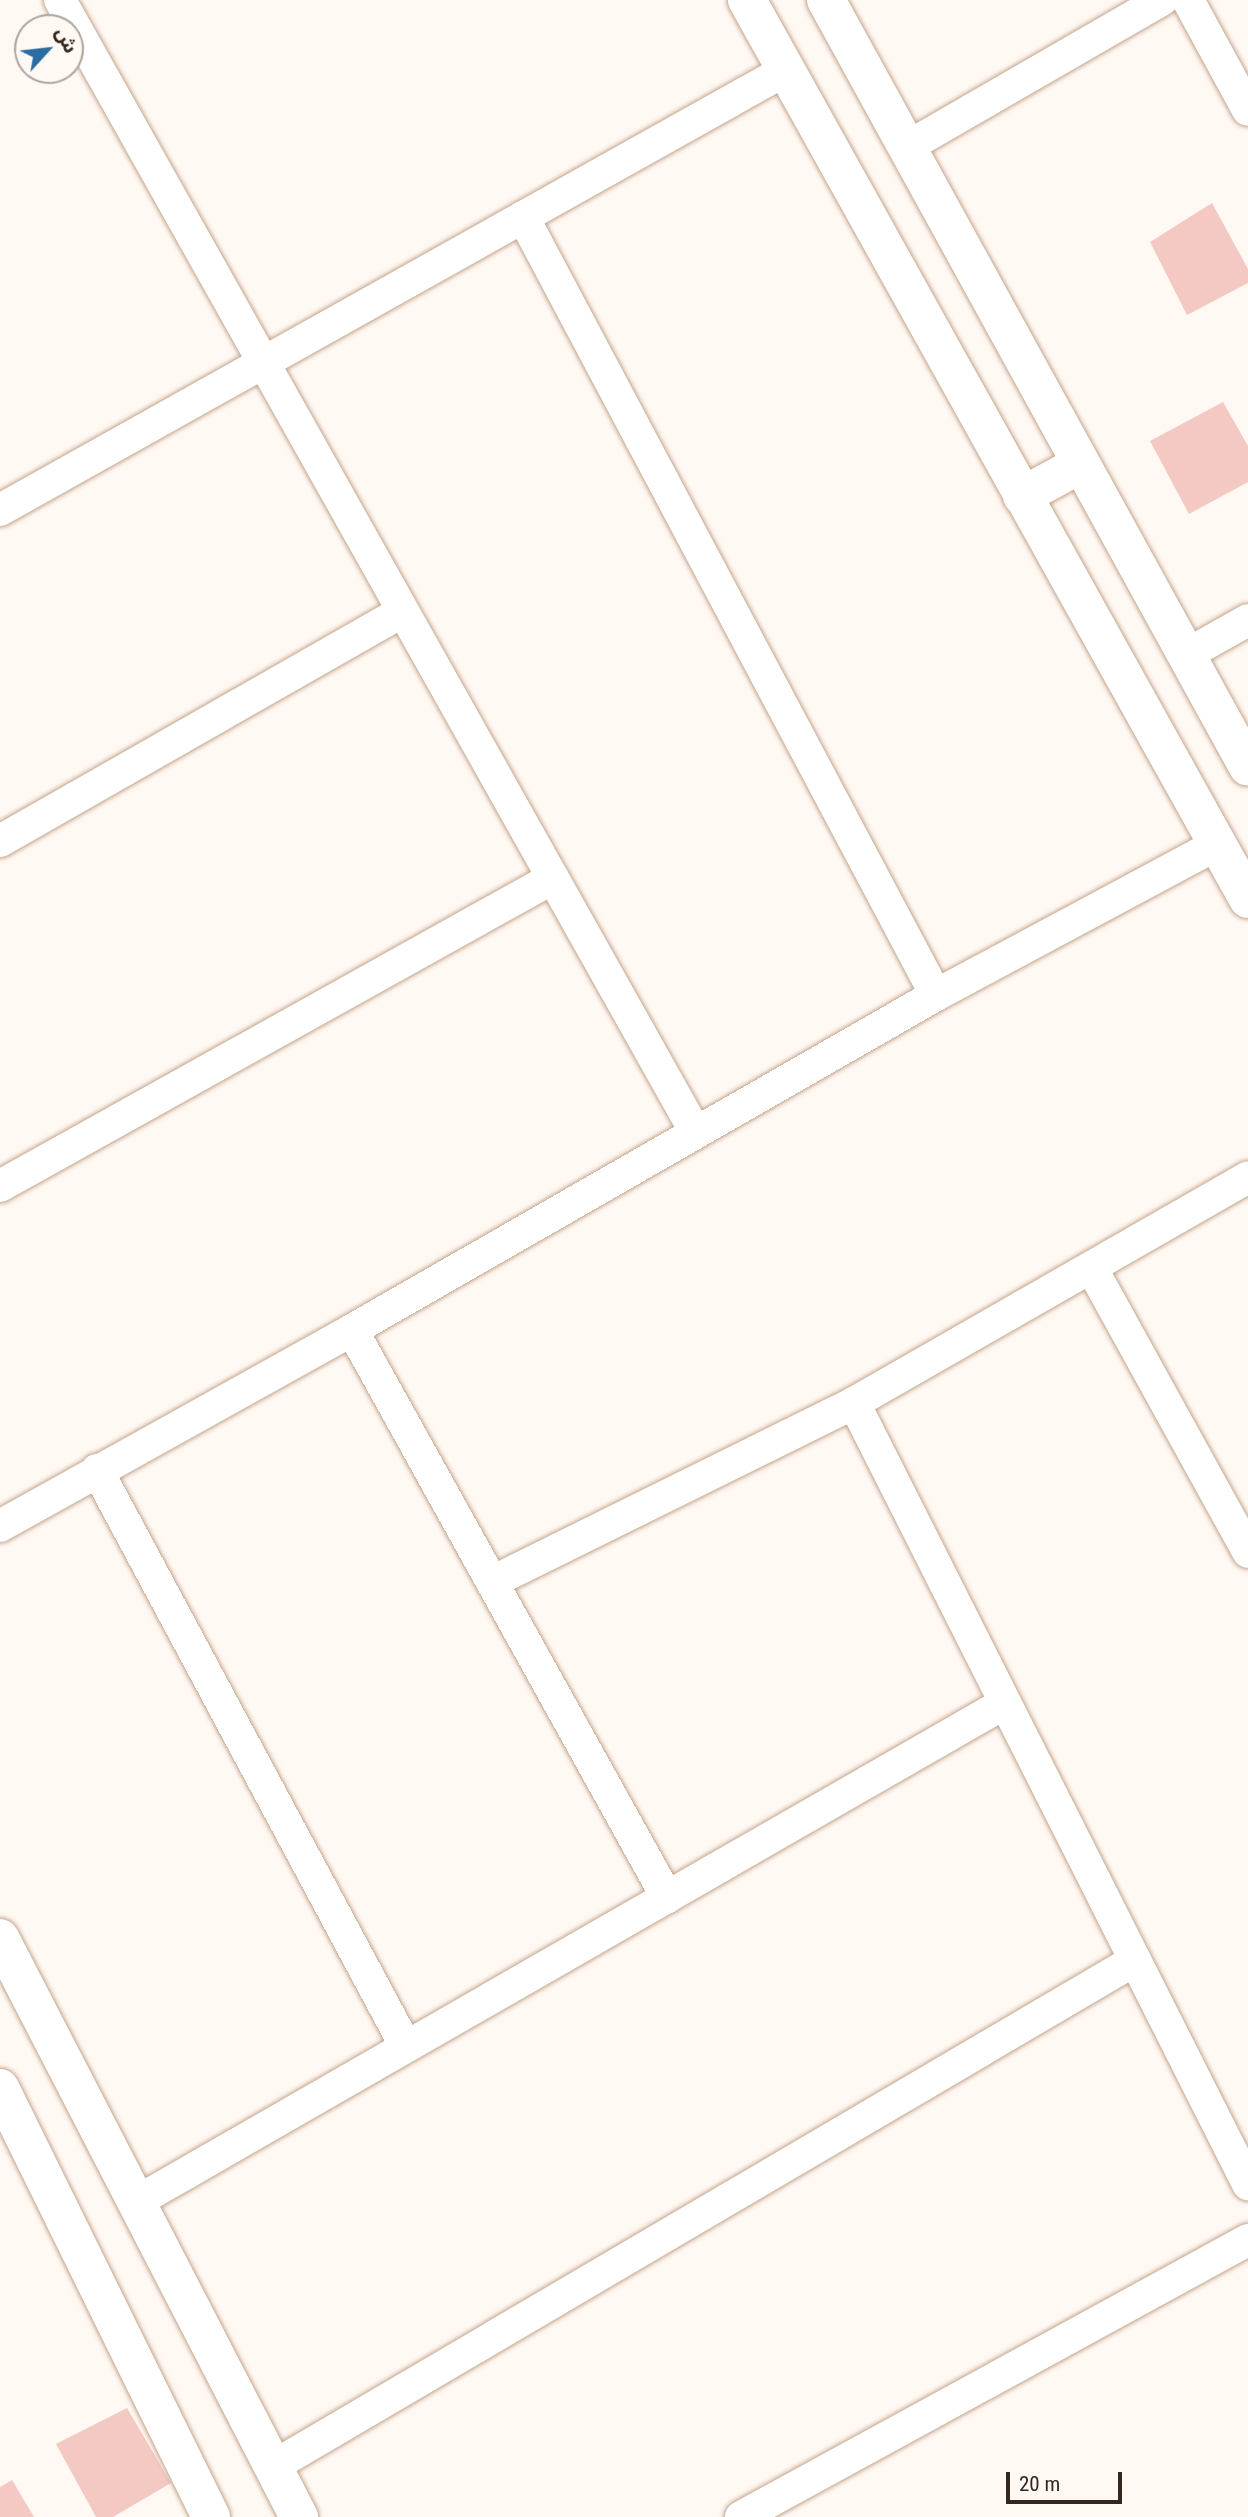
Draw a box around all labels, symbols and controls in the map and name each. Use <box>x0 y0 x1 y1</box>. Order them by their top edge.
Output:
north arrow <box>14 14 84 84</box>
text: ش <box>50 23 83 57</box>
scale bar <box>1010 2458 1126 2502</box>
text: 20 m <box>1019 2472 1060 2496</box>

